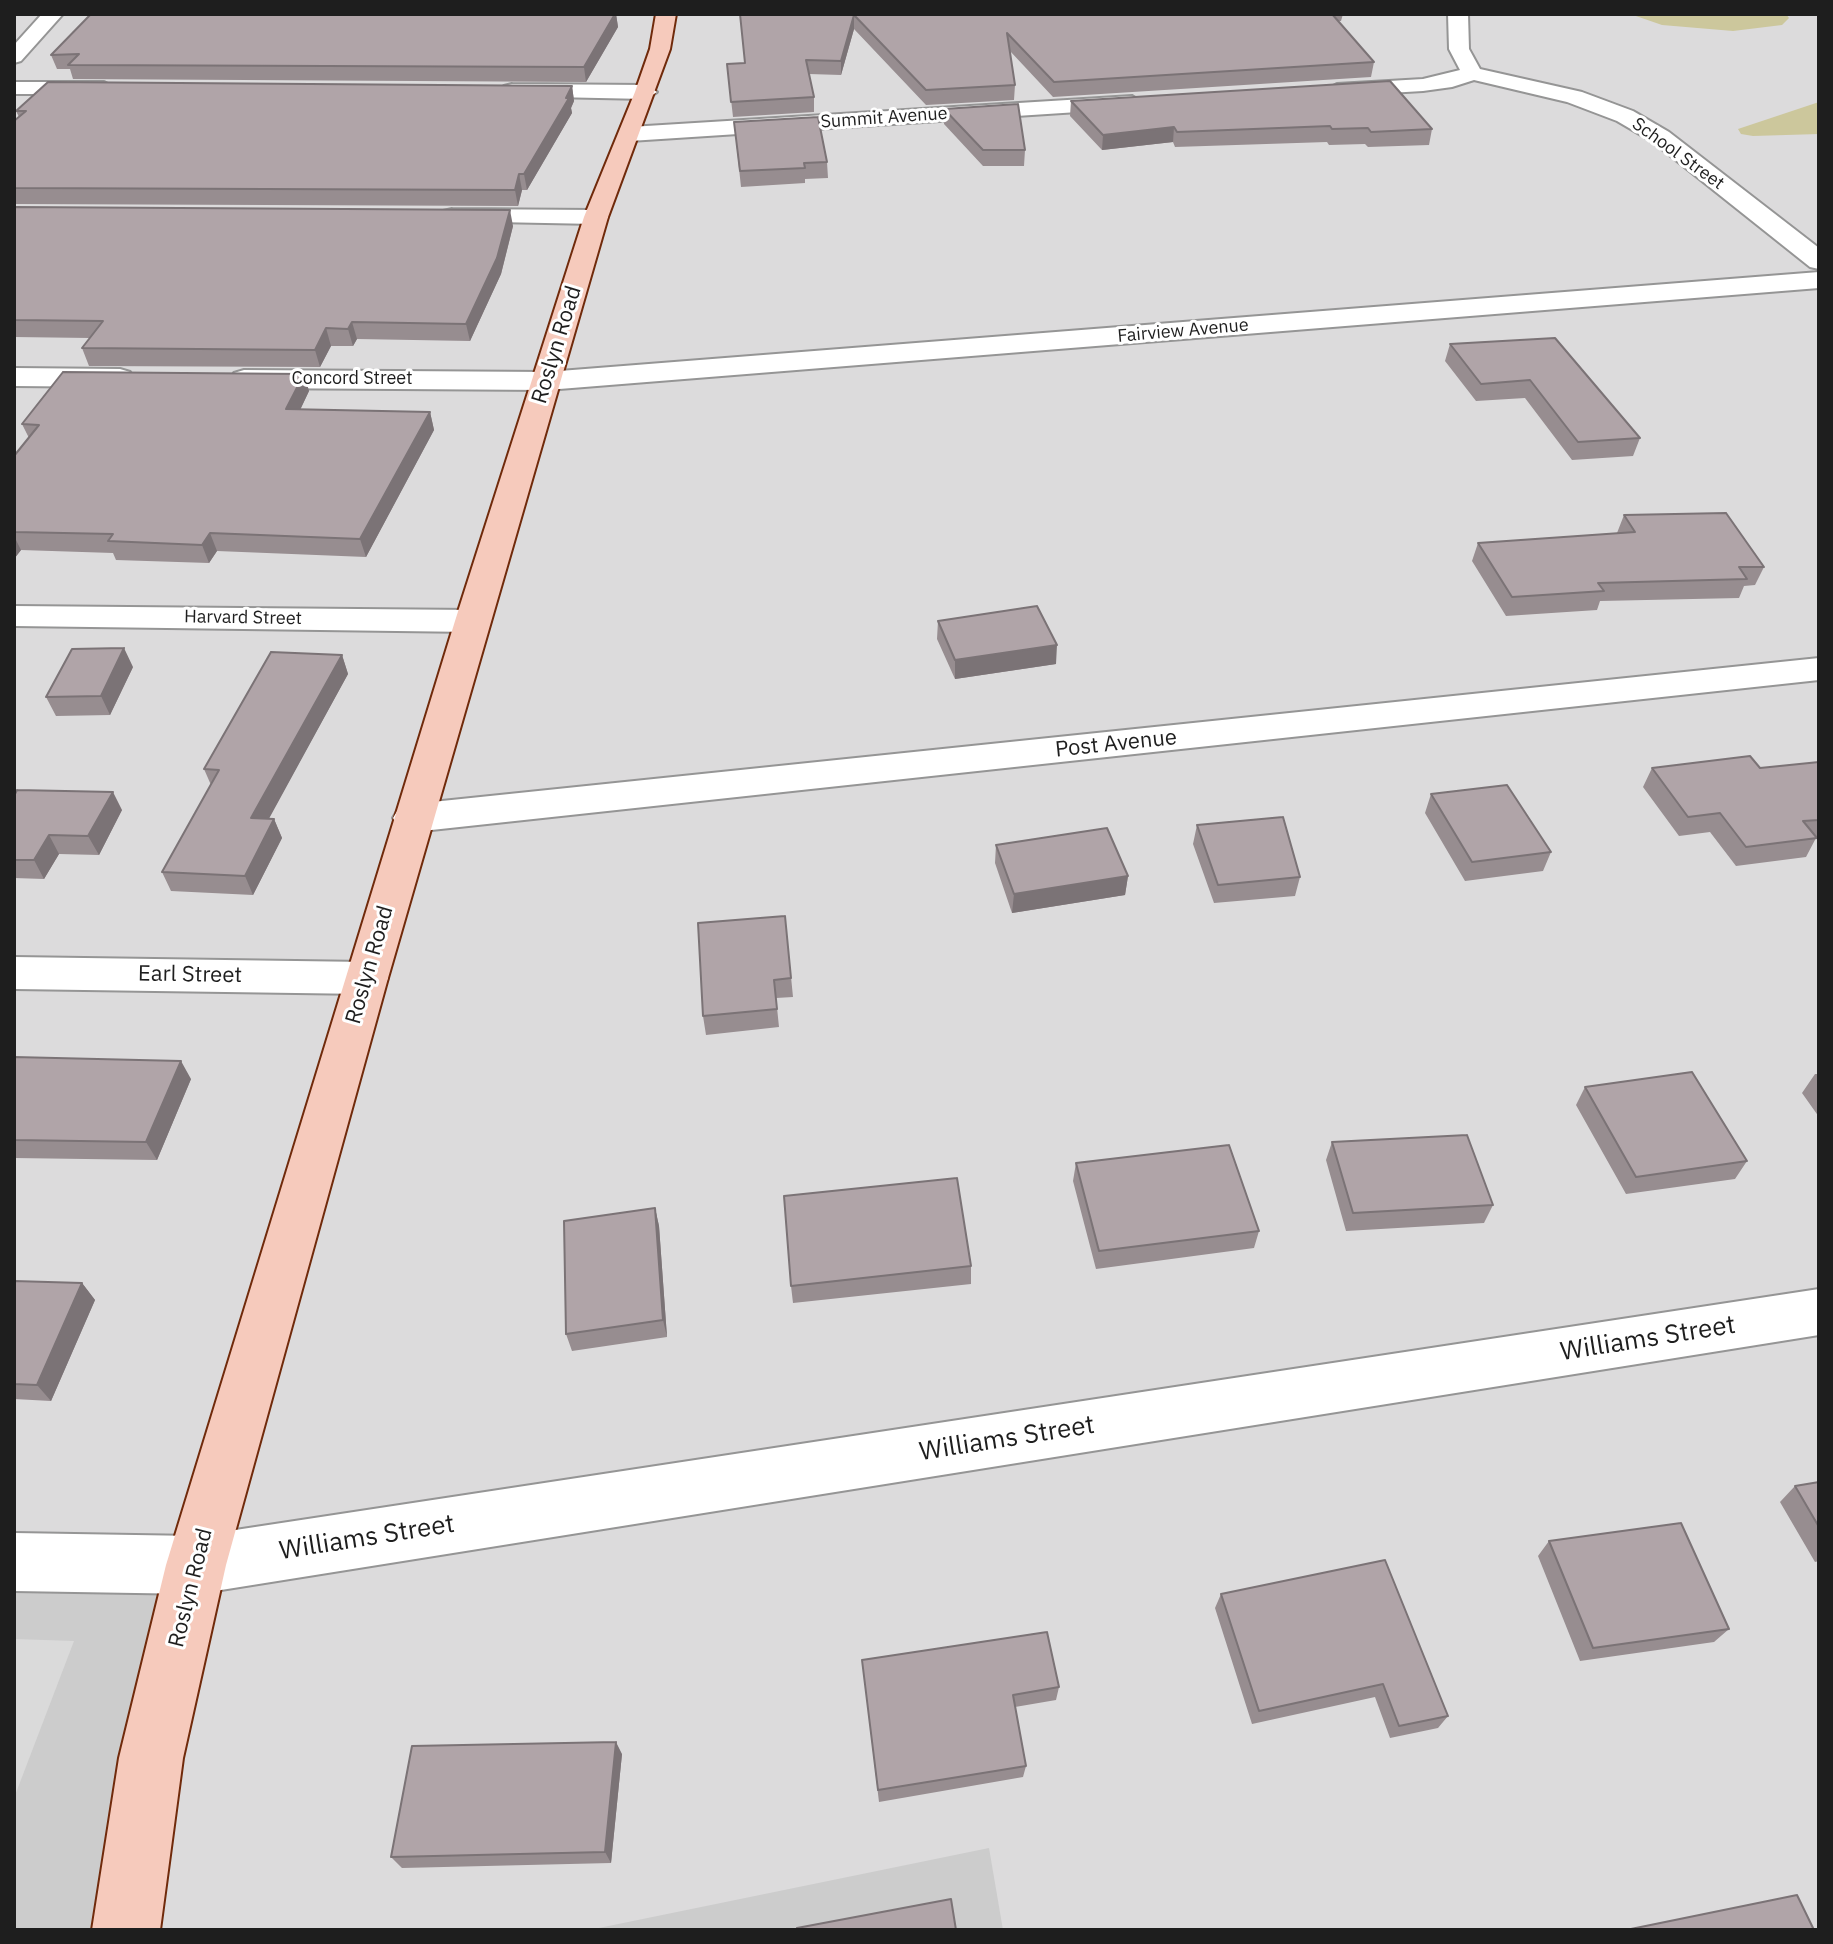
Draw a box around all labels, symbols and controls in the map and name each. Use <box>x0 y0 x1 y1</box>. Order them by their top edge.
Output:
street label: Summit Avenue <box>820 103 948 133</box>
street label: School Street <box>1628 113 1728 195</box>
street label: Roslyn Road <box>527 283 587 407</box>
street label: Fairview Avenue <box>1117 315 1249 347</box>
street label: Concord Street <box>291 368 413 390</box>
street label: Harvard Street <box>184 606 302 630</box>
street label: Post Avenue <box>1054 724 1178 764</box>
street label: Roslyn Road <box>341 903 399 1027</box>
street label: Earl Street <box>138 961 242 989</box>
street label: Williams Street <box>1558 1310 1738 1368</box>
street label: Williams Street <box>917 1410 1097 1468</box>
street label: Williams Street <box>277 1509 457 1567</box>
street label: Roslyn Road <box>163 1526 219 1650</box>

